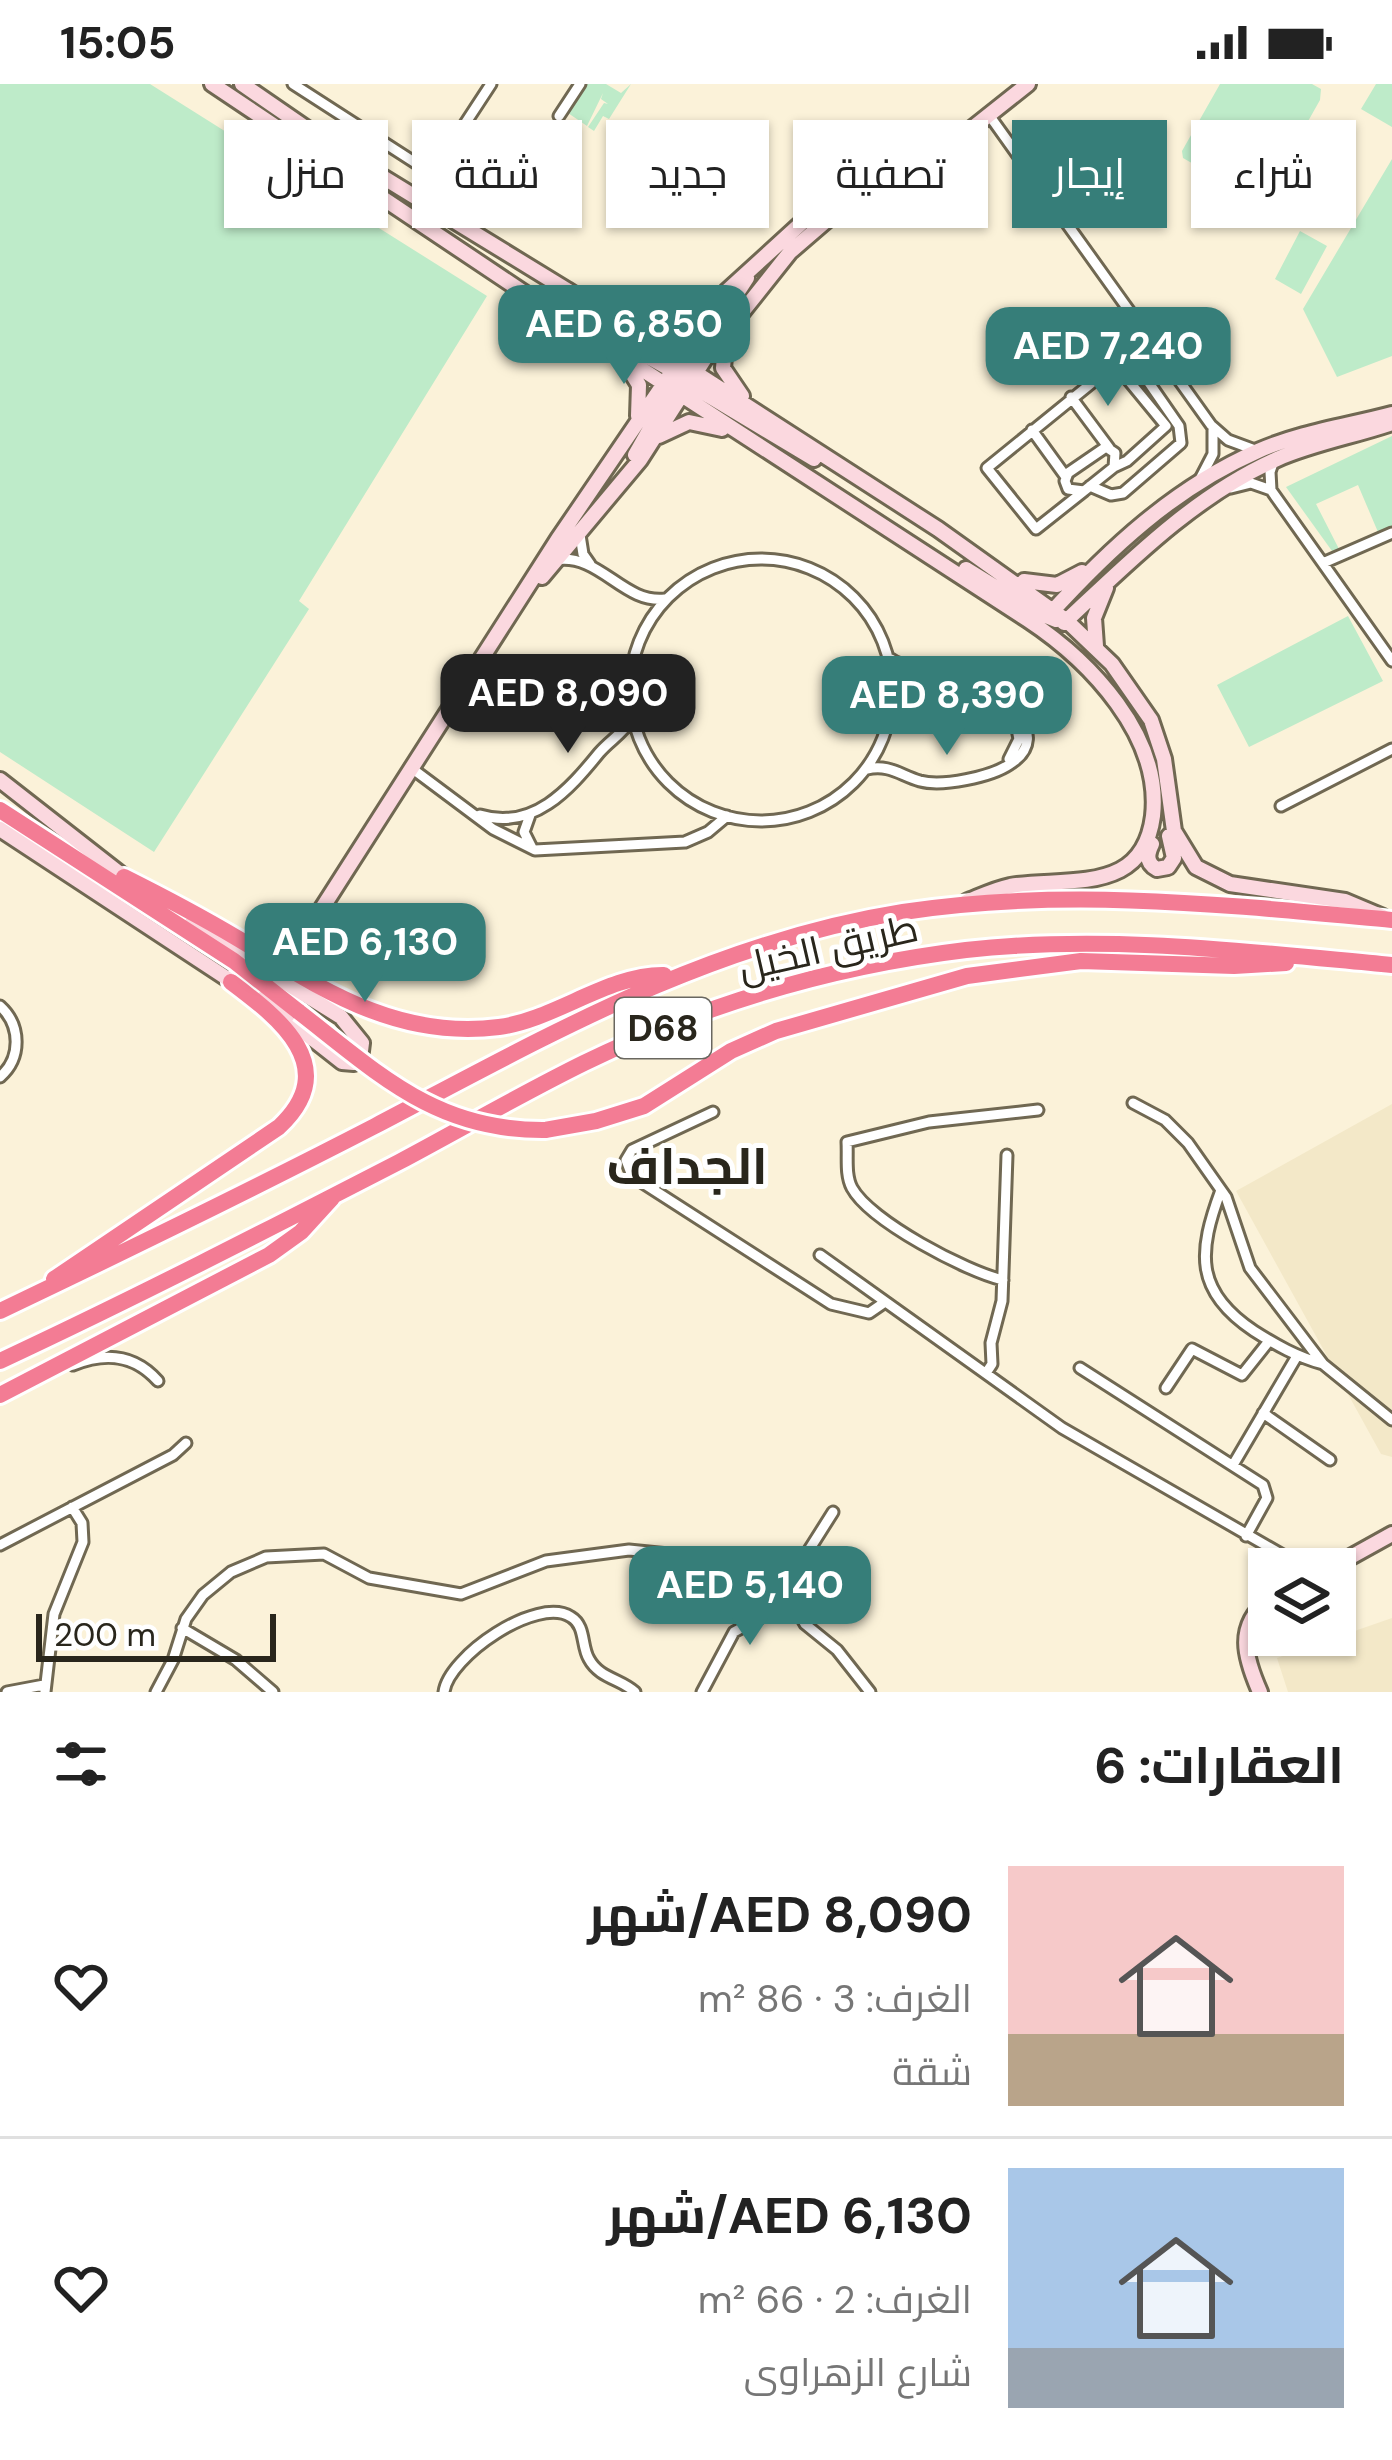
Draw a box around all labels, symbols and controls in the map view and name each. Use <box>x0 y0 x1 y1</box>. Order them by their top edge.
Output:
text: 15:05 <box>60 13 175 72</box>
chip: منزل <box>224 120 388 228</box>
chip: شقة <box>412 120 582 228</box>
chip: جديد <box>606 120 769 228</box>
chip: تصفية <box>793 120 988 228</box>
chip: إيجار <box>1012 120 1167 228</box>
chip: شراء <box>1191 120 1356 228</box>
pin: AED 6,850 <box>487 285 761 387</box>
text: AED 6,850 <box>525 298 723 349</box>
pin: AED 7,240 <box>971 307 1245 409</box>
text: AED 7,240 <box>1013 320 1203 371</box>
pin: AED 8,090 <box>431 654 705 756</box>
pin: AED 8,390 <box>810 656 1084 758</box>
text: AED 8,090 <box>467 667 669 718</box>
text: AED 8,390 <box>849 669 1045 720</box>
street label: طريق الخيل <box>733 902 923 993</box>
pin: AED 6,130 <box>228 903 502 1005</box>
text: AED 6,130 <box>272 916 458 967</box>
road number: D68 <box>615 998 711 1058</box>
district label: الجداف <box>606 1133 768 1200</box>
pin: AED 5,140 <box>613 1546 887 1648</box>
map controls <box>1248 1548 1356 1656</box>
button: layers <box>1248 1548 1356 1656</box>
text: AED 5,140 <box>656 1559 844 1610</box>
scale bar <box>36 1608 276 1661</box>
text: 200 m <box>54 1613 156 1656</box>
icon: filters <box>48 1731 114 1797</box>
text: العقارات: 6 <box>1094 1732 1344 1799</box>
text: AED 8,090/شهر <box>587 1881 972 1948</box>
icon: home <box>1104 1914 1248 2058</box>
icon: heart <box>48 1953 114 2019</box>
text: الغرف: 3 · 86 m² <box>698 1973 972 2024</box>
text: شقة <box>892 2046 972 2097</box>
text: AED 6,130/شهر <box>606 2182 972 2249</box>
icon: home <box>1104 2216 1248 2360</box>
icon: heart <box>48 2255 114 2321</box>
text: الغرف: 2 · 66 m² <box>698 2274 972 2325</box>
text: شارع الزهراوى <box>744 2347 972 2398</box>

